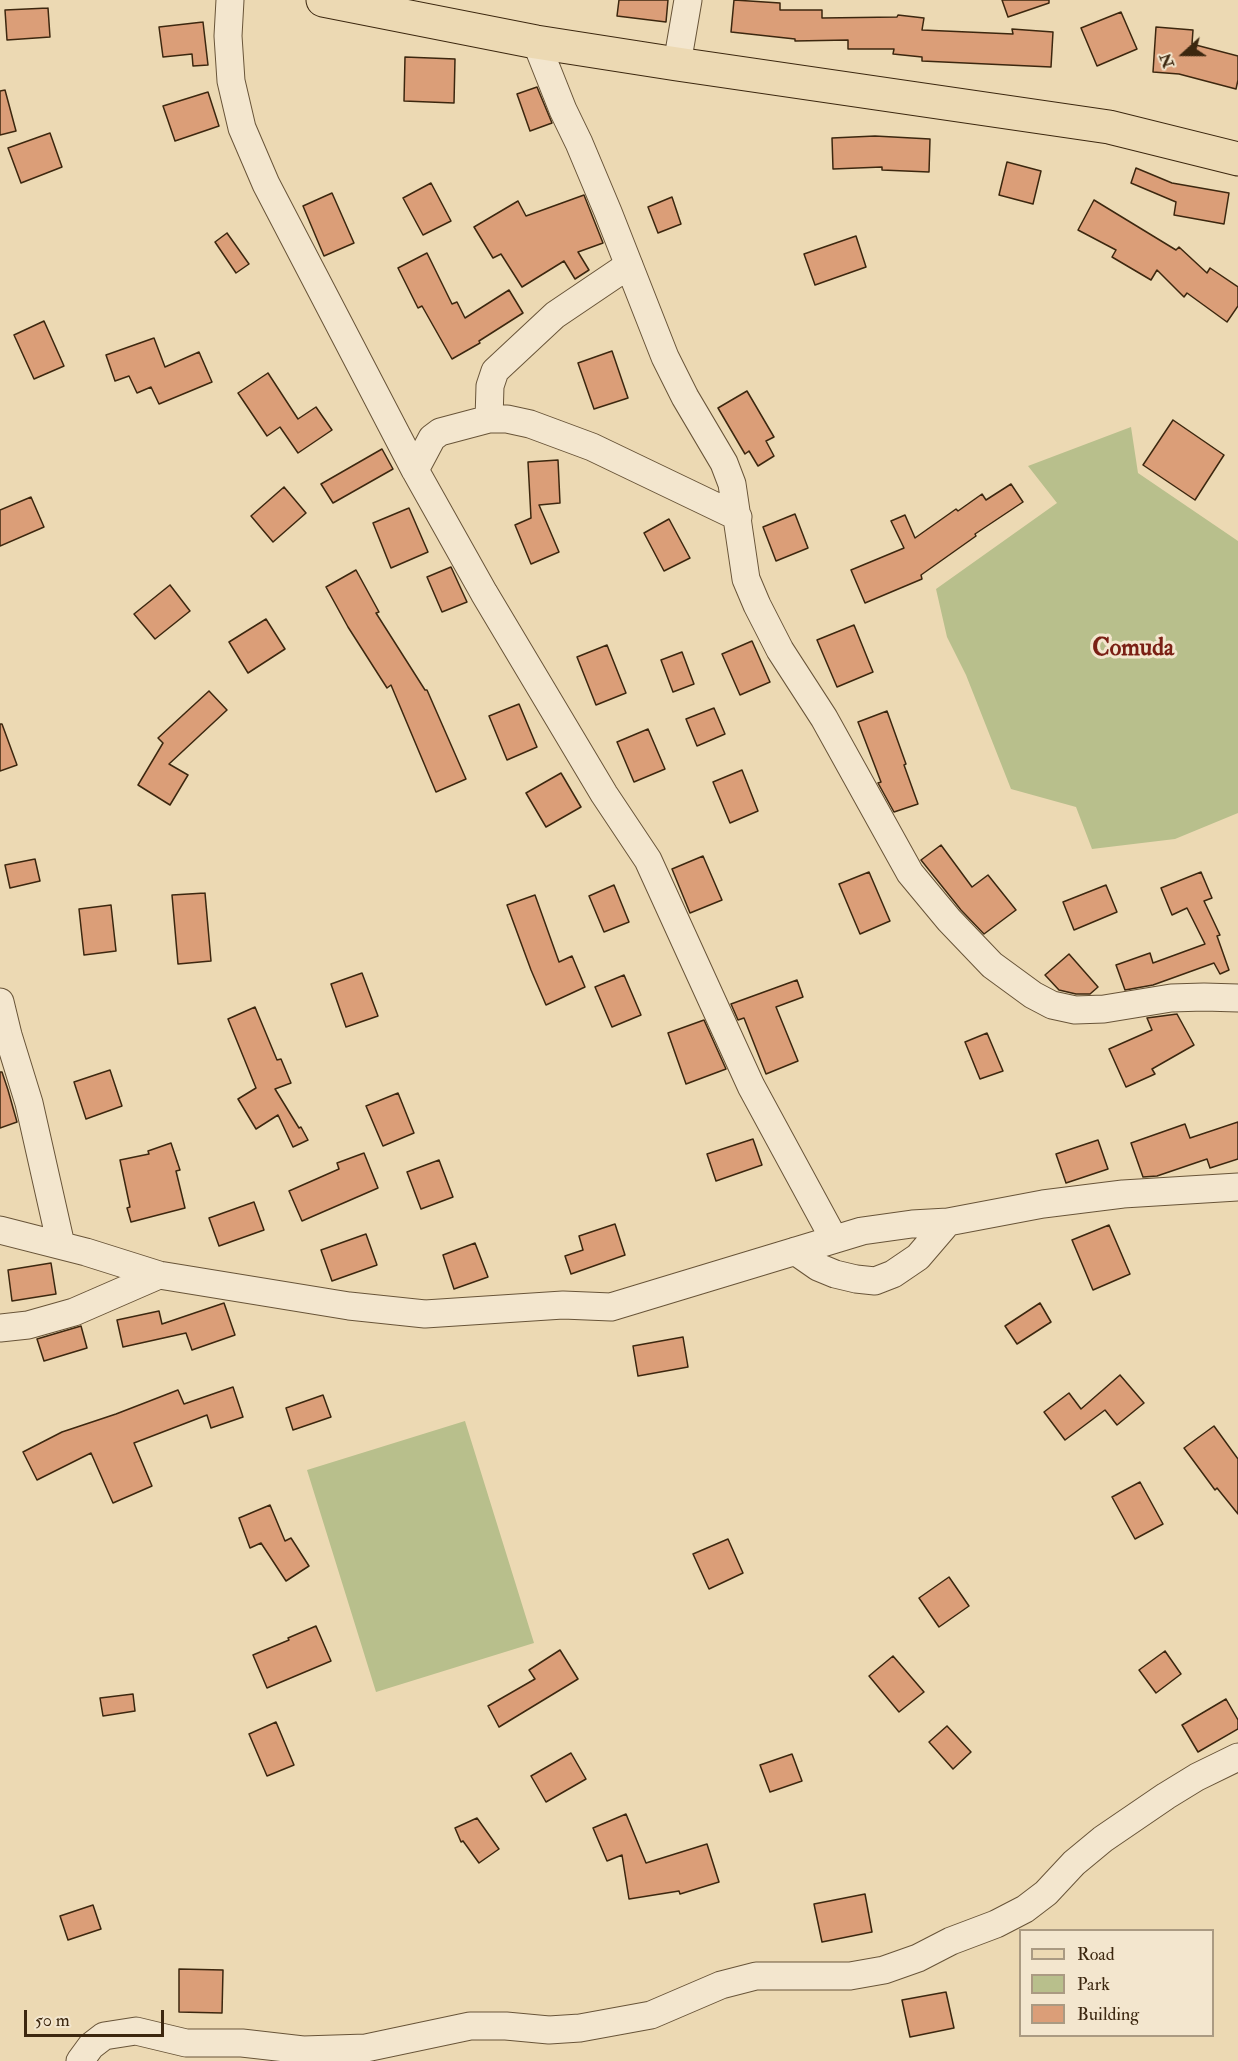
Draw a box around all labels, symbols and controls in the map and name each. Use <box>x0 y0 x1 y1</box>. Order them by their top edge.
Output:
north arrow <box>1154 24 1214 84</box>
text: N <box>1155 50 1179 71</box>
district label: Comuda <box>1092 636 1174 664</box>
legend <box>1019 1929 1214 2037</box>
text: Road <box>1077 1943 1115 1966</box>
text: Park <box>1077 1973 1110 1996</box>
scale bar <box>27 1998 166 2036</box>
text: Building <box>1077 2003 1139 2026</box>
text: 50 m <box>35 2009 70 2032</box>

